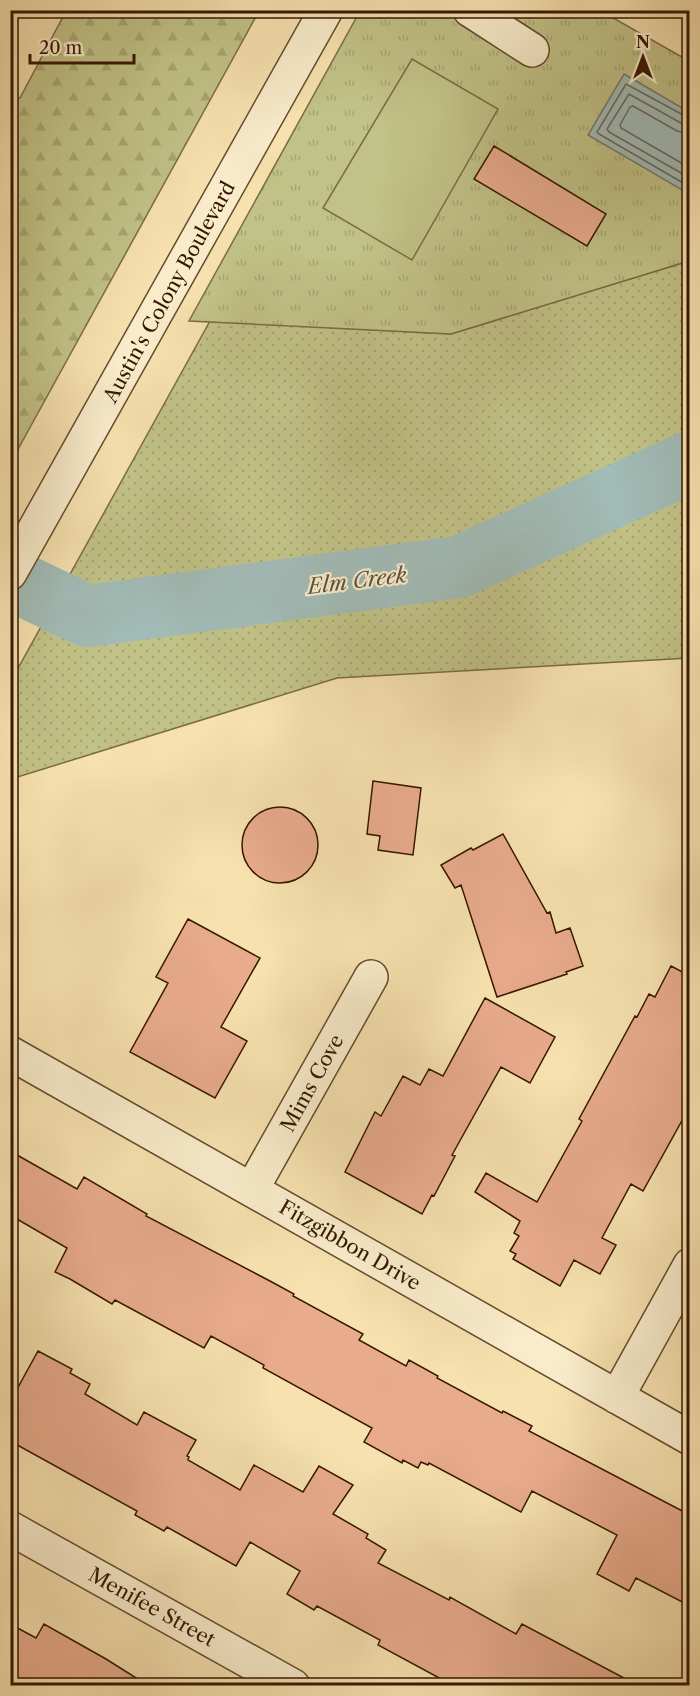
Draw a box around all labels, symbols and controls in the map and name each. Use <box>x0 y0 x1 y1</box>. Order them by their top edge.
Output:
scale bar <box>30 27 134 65</box>
north arrow <box>613 27 673 87</box>
text: N <box>636 32 650 52</box>
text: 20 m <box>39 37 83 59</box>
street label: Austin's Colony Boulevard <box>98 177 240 408</box>
water label: Elm Creek <box>304 562 408 599</box>
street label: Mims Cove <box>275 1030 349 1136</box>
street label: Fitzgibbon Drive <box>275 1195 425 1295</box>
street label: Menifee Street <box>85 1562 219 1652</box>

